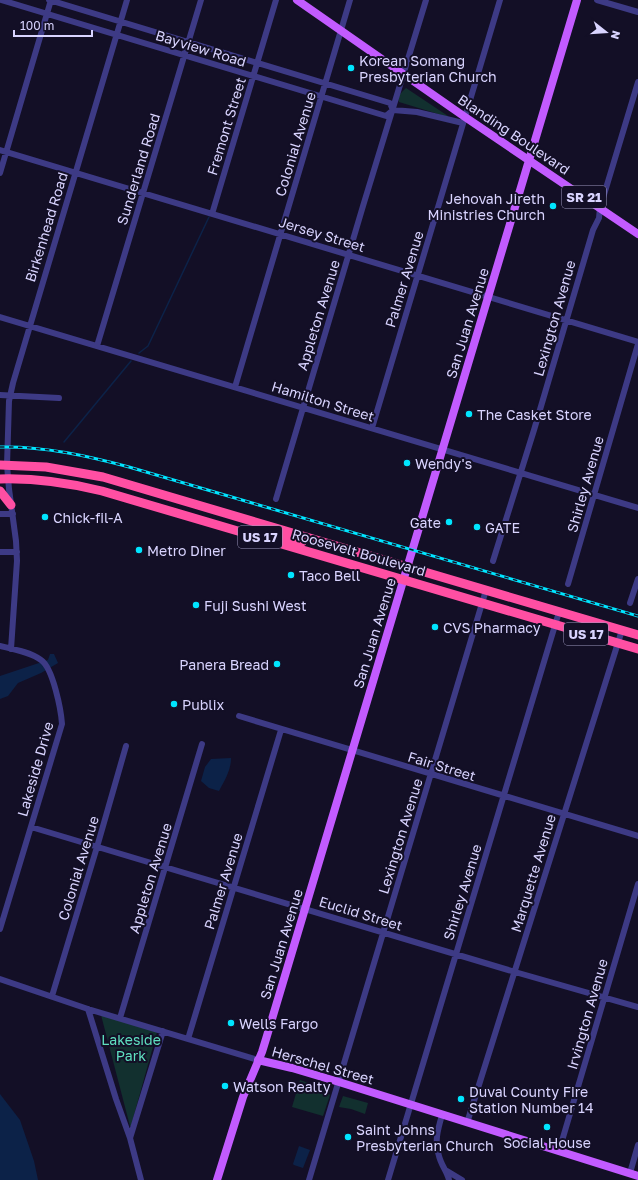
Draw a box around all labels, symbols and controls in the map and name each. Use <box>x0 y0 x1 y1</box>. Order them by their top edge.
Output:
scale bar <box>14 12 92 38</box>
north arrow <box>586 12 626 52</box>
text: 100 m <box>20 18 54 33</box>
street label: Bayview Road <box>154 26 248 70</box>
text: N <box>609 29 623 41</box>
place label: Korean Somang Presbyterian Church <box>359 52 497 85</box>
marker: Korean Somang Presbyterian Church <box>346 63 356 73</box>
street label: Fremont Street <box>203 75 249 177</box>
street label: Colonial Avenue <box>271 90 319 198</box>
street label: Blanding Boulevard <box>455 90 573 178</box>
street label: Sunderland Road <box>113 111 163 227</box>
street label: Birkenhead Road <box>21 170 71 284</box>
road number: SR 21 <box>562 186 606 208</box>
place label: Jehovah Jireth Ministries Church <box>427 190 545 223</box>
marker: Jehovah Jireth Ministries Church <box>548 201 558 211</box>
street label: Jersey Street <box>277 213 367 255</box>
street label: Palmer Avenue <box>381 229 427 329</box>
street label: Appleton Avenue <box>293 258 343 372</box>
street label: Lexington Avenue <box>529 258 579 378</box>
street label: San Juan Avenue <box>442 266 492 380</box>
street label: Hamilton Street <box>270 377 376 425</box>
place label: The Casket Store <box>477 406 592 423</box>
marker: The Casket Store <box>464 409 474 419</box>
street label: Shirley Avenue <box>563 434 607 534</box>
place label: Wendy's <box>415 455 472 472</box>
marker: Wendy's <box>402 458 412 468</box>
place label: Chick-fil-A <box>53 509 123 526</box>
marker: Chick-fil-A <box>40 512 50 522</box>
place label: Gate <box>410 514 441 531</box>
marker: Gate <box>444 517 454 527</box>
place label: GATE <box>485 519 520 536</box>
marker: GATE <box>472 522 482 532</box>
street label: Roosevelt Boulevard <box>290 525 428 579</box>
road number: US 17 <box>238 526 282 548</box>
place label: Metro Diner <box>147 542 226 559</box>
marker: Metro Diner <box>134 545 144 555</box>
place label: Taco Bell <box>299 567 360 584</box>
marker: Taco Bell <box>286 570 296 580</box>
street label: San Juan Avenue <box>349 576 399 690</box>
place label: Fuji Sushi West <box>204 597 307 614</box>
marker: Fuji Sushi West <box>191 600 201 610</box>
place label: CVS Pharmacy <box>443 619 541 636</box>
marker: CVS Pharmacy <box>430 622 440 632</box>
road number: US 17 <box>564 623 608 645</box>
place label: Panera Bread <box>179 656 269 673</box>
marker: Panera Bread <box>272 659 282 669</box>
place label: Publix <box>182 696 224 713</box>
marker: Publix <box>169 699 179 709</box>
street label: Lakeside Drive <box>13 720 57 818</box>
street label: Fair Street <box>406 748 478 784</box>
street label: Lexington Avenue <box>374 776 426 896</box>
street label: Marquette Avenue <box>507 812 559 934</box>
street label: Colonial Avenue <box>54 814 102 922</box>
street label: Appleton Avenue <box>125 821 175 935</box>
street label: Palmer Avenue <box>200 831 246 931</box>
street label: Shirley Avenue <box>439 842 485 942</box>
street label: San Juan Avenue <box>256 887 306 1001</box>
street label: Euclid Street <box>317 892 405 934</box>
street label: Irvington Avenue <box>563 957 611 1071</box>
place label: Wells Fargo <box>239 1015 318 1032</box>
marker: Wells Fargo <box>226 1018 236 1028</box>
park label: Lakeside Park <box>101 1031 161 1064</box>
street label: Herschel Street <box>270 1042 376 1088</box>
place label: Watson Realty <box>233 1078 331 1095</box>
marker: Watson Realty <box>220 1081 230 1091</box>
place label: Duval County Fire Station Number 14 <box>469 1083 593 1116</box>
marker: Duval County Fire Station Number 14 <box>456 1094 466 1104</box>
place label: Saint Johns Presbyterian Church <box>356 1121 494 1154</box>
marker: Social House <box>542 1122 552 1132</box>
marker: Saint Johns Presbyterian Church <box>343 1132 353 1142</box>
place label: Social House <box>503 1134 591 1151</box>

